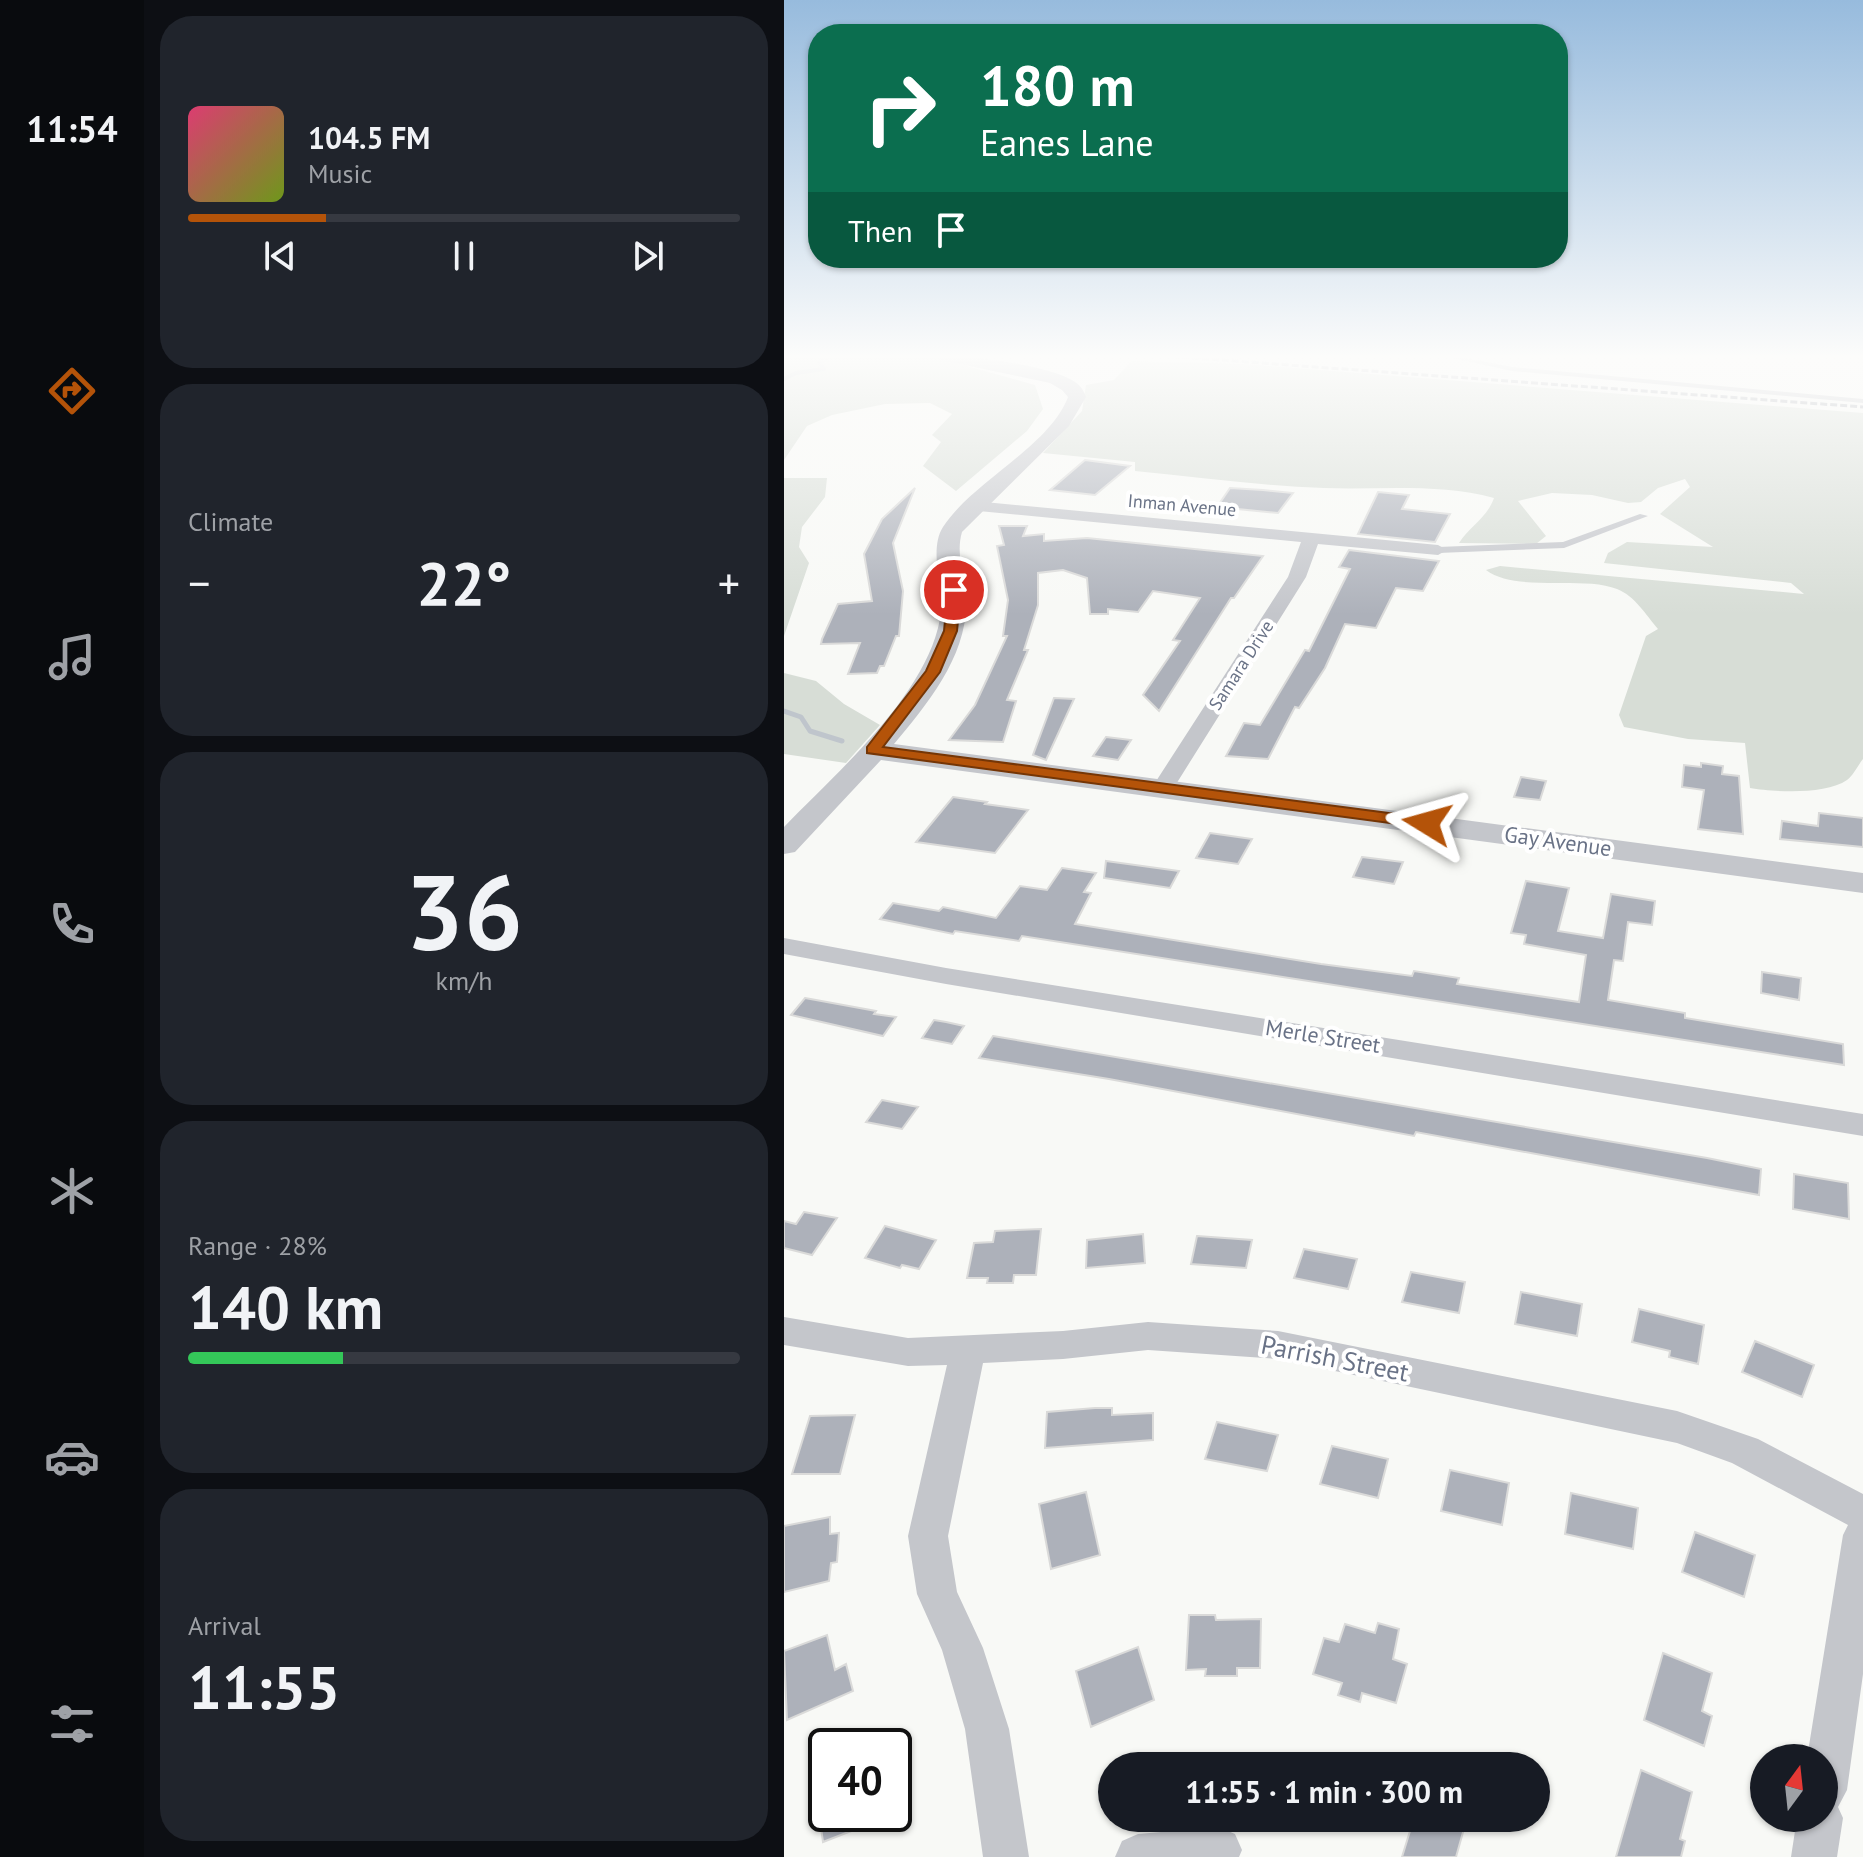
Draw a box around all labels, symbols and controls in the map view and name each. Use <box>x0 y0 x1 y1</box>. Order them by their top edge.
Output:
text: 180 m <box>980 49 1135 121</box>
icon: right <box>848 56 952 160</box>
text: 11:54 <box>26 105 118 152</box>
text: 104.5 FM <box>308 118 430 157</box>
text: Eanes Lane <box>980 119 1154 166</box>
text: Music <box>308 157 372 190</box>
icon: arrive <box>929 208 973 252</box>
text: Then <box>848 211 913 250</box>
icon: previous <box>258 234 302 278</box>
icon: pause <box>442 234 486 278</box>
icon: next <box>626 234 670 278</box>
icon: directions <box>44 363 100 419</box>
street label: Inman Avenue <box>1127 489 1237 521</box>
text: Climate <box>188 505 273 538</box>
text: 22° <box>417 544 511 622</box>
text: − <box>188 554 210 611</box>
text: + <box>718 554 740 611</box>
pin <box>920 556 988 624</box>
icon: arrive <box>932 568 976 612</box>
street label: Samara Drive <box>1204 616 1278 714</box>
icon: music <box>44 629 100 685</box>
position arrow <box>1385 781 1469 865</box>
street label: Gay Avenue <box>1503 820 1613 862</box>
text: 36 <box>405 844 523 979</box>
icon: phone <box>44 896 100 952</box>
text: km/h <box>436 964 493 997</box>
street label: Merle Street <box>1264 1013 1383 1059</box>
icon: climate <box>44 1163 100 1219</box>
text: Range · 28% <box>188 1229 327 1262</box>
text: 140 km <box>188 1268 383 1346</box>
street label: Parrish Street <box>1258 1328 1412 1389</box>
icon: car <box>44 1429 100 1485</box>
text: Arrival <box>188 1609 261 1642</box>
text: 11:55 <box>188 1648 340 1726</box>
icon: filters <box>44 1696 100 1752</box>
speed limit sign: 40 <box>808 1728 912 1832</box>
north arrow <box>1750 1744 1838 1832</box>
map controls <box>1750 1744 1838 1832</box>
text: 11:55 · 1 min · 300 m <box>1185 1772 1463 1811</box>

